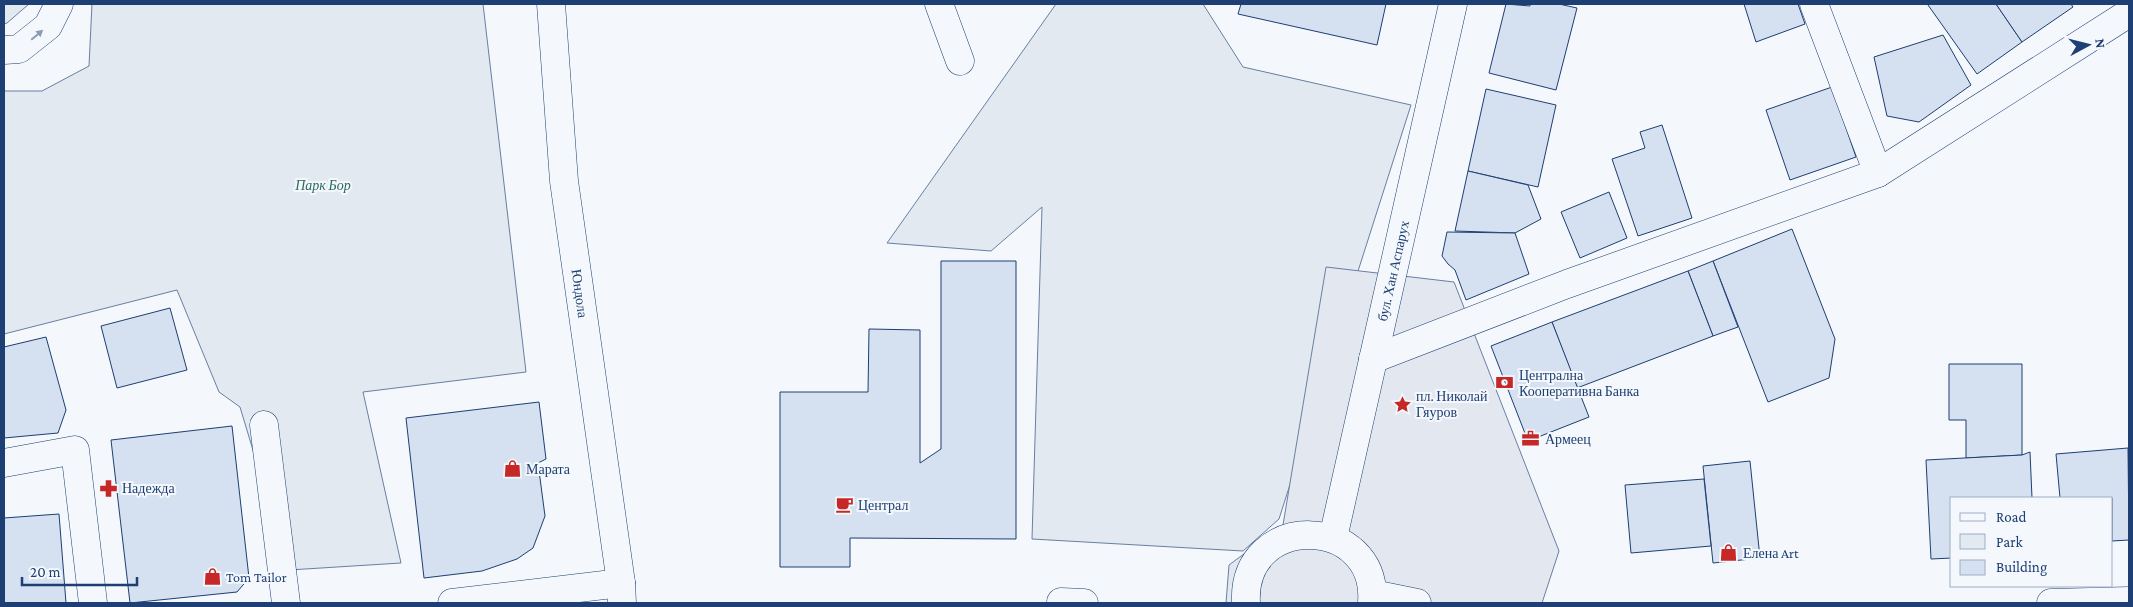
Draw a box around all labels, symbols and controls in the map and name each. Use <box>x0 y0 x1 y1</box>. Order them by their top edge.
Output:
north arrow <box>2063 20 2113 70</box>
one-way arrow <box>30 29 43 40</box>
text: N <box>2092 38 2109 50</box>
park label: Парк Бор <box>294 177 351 193</box>
street label: бул. Хан Аспарух <box>1374 219 1412 323</box>
street label: Юндола <box>569 268 591 320</box>
place label: Централна Кооперативна Банка <box>1519 367 1640 399</box>
bank icon: Централна Кооперативна Банка <box>1495 373 1515 393</box>
place label: пл. Николай Гяуров <box>1416 388 1488 420</box>
place icon: пл. Николай Гяуров <box>1392 394 1412 414</box>
office icon: Армеец <box>1521 429 1541 449</box>
place label: Армеец <box>1545 431 1591 447</box>
shop icon: Марата <box>502 459 522 479</box>
place label: Марата <box>526 461 571 477</box>
pharmacy icon: Надежда <box>98 478 118 498</box>
place label: Надежда <box>122 480 175 496</box>
cafe icon: Централ <box>834 495 854 515</box>
place label: Централ <box>858 497 908 513</box>
legend <box>1950 497 2113 587</box>
text: Road <box>1996 509 2027 525</box>
text: Park <box>1996 534 2023 550</box>
shop icon: Елена Art <box>1719 543 1739 563</box>
place label: Елена Art <box>1743 545 1799 561</box>
scale bar <box>22 554 138 586</box>
text: Building <box>1996 559 2047 576</box>
text: 20 m <box>30 564 61 580</box>
shop icon: Tom Tailor <box>202 567 222 587</box>
place label: Tom Tailor <box>226 569 287 585</box>

